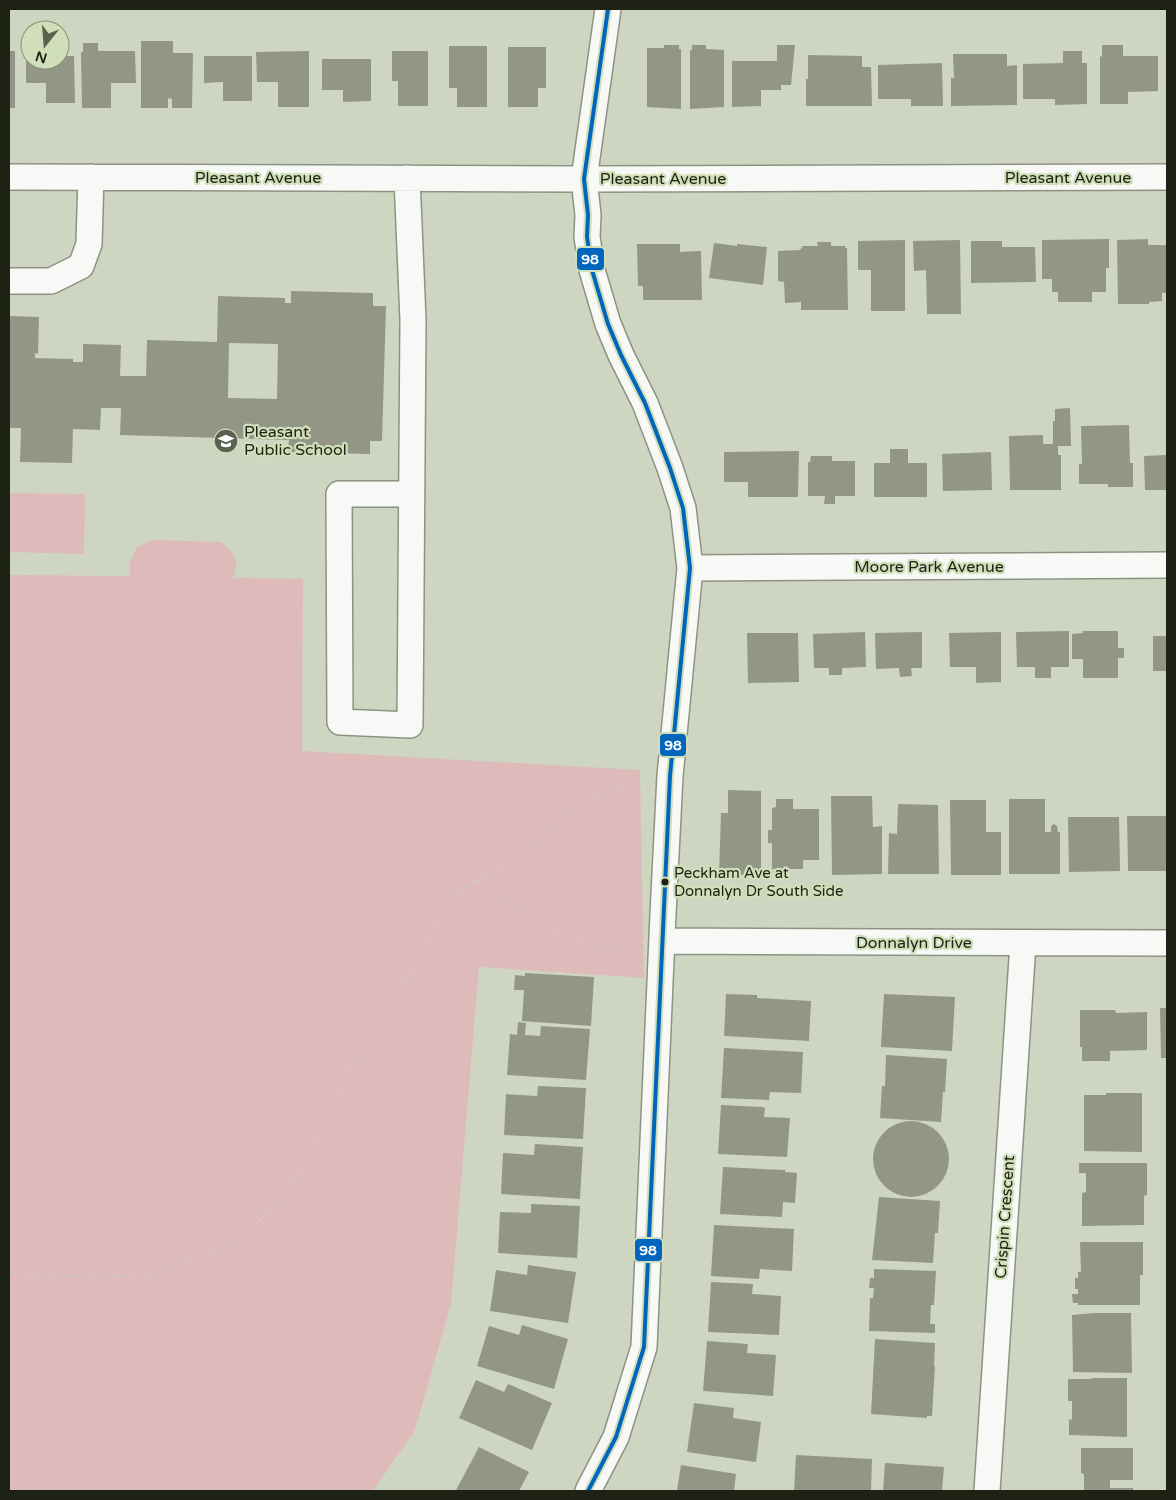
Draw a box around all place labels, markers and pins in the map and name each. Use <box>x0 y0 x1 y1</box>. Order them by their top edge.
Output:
place label: Pleasant Public School <box>244 422 347 460</box>
school or university icon: Pleasant Public School <box>213 428 239 454</box>
place label: Peckham Ave at Donnalyn Dr South Side <box>674 864 843 900</box>
marker: Peckham Ave at Donnalyn Dr South Side <box>660 877 670 887</box>

